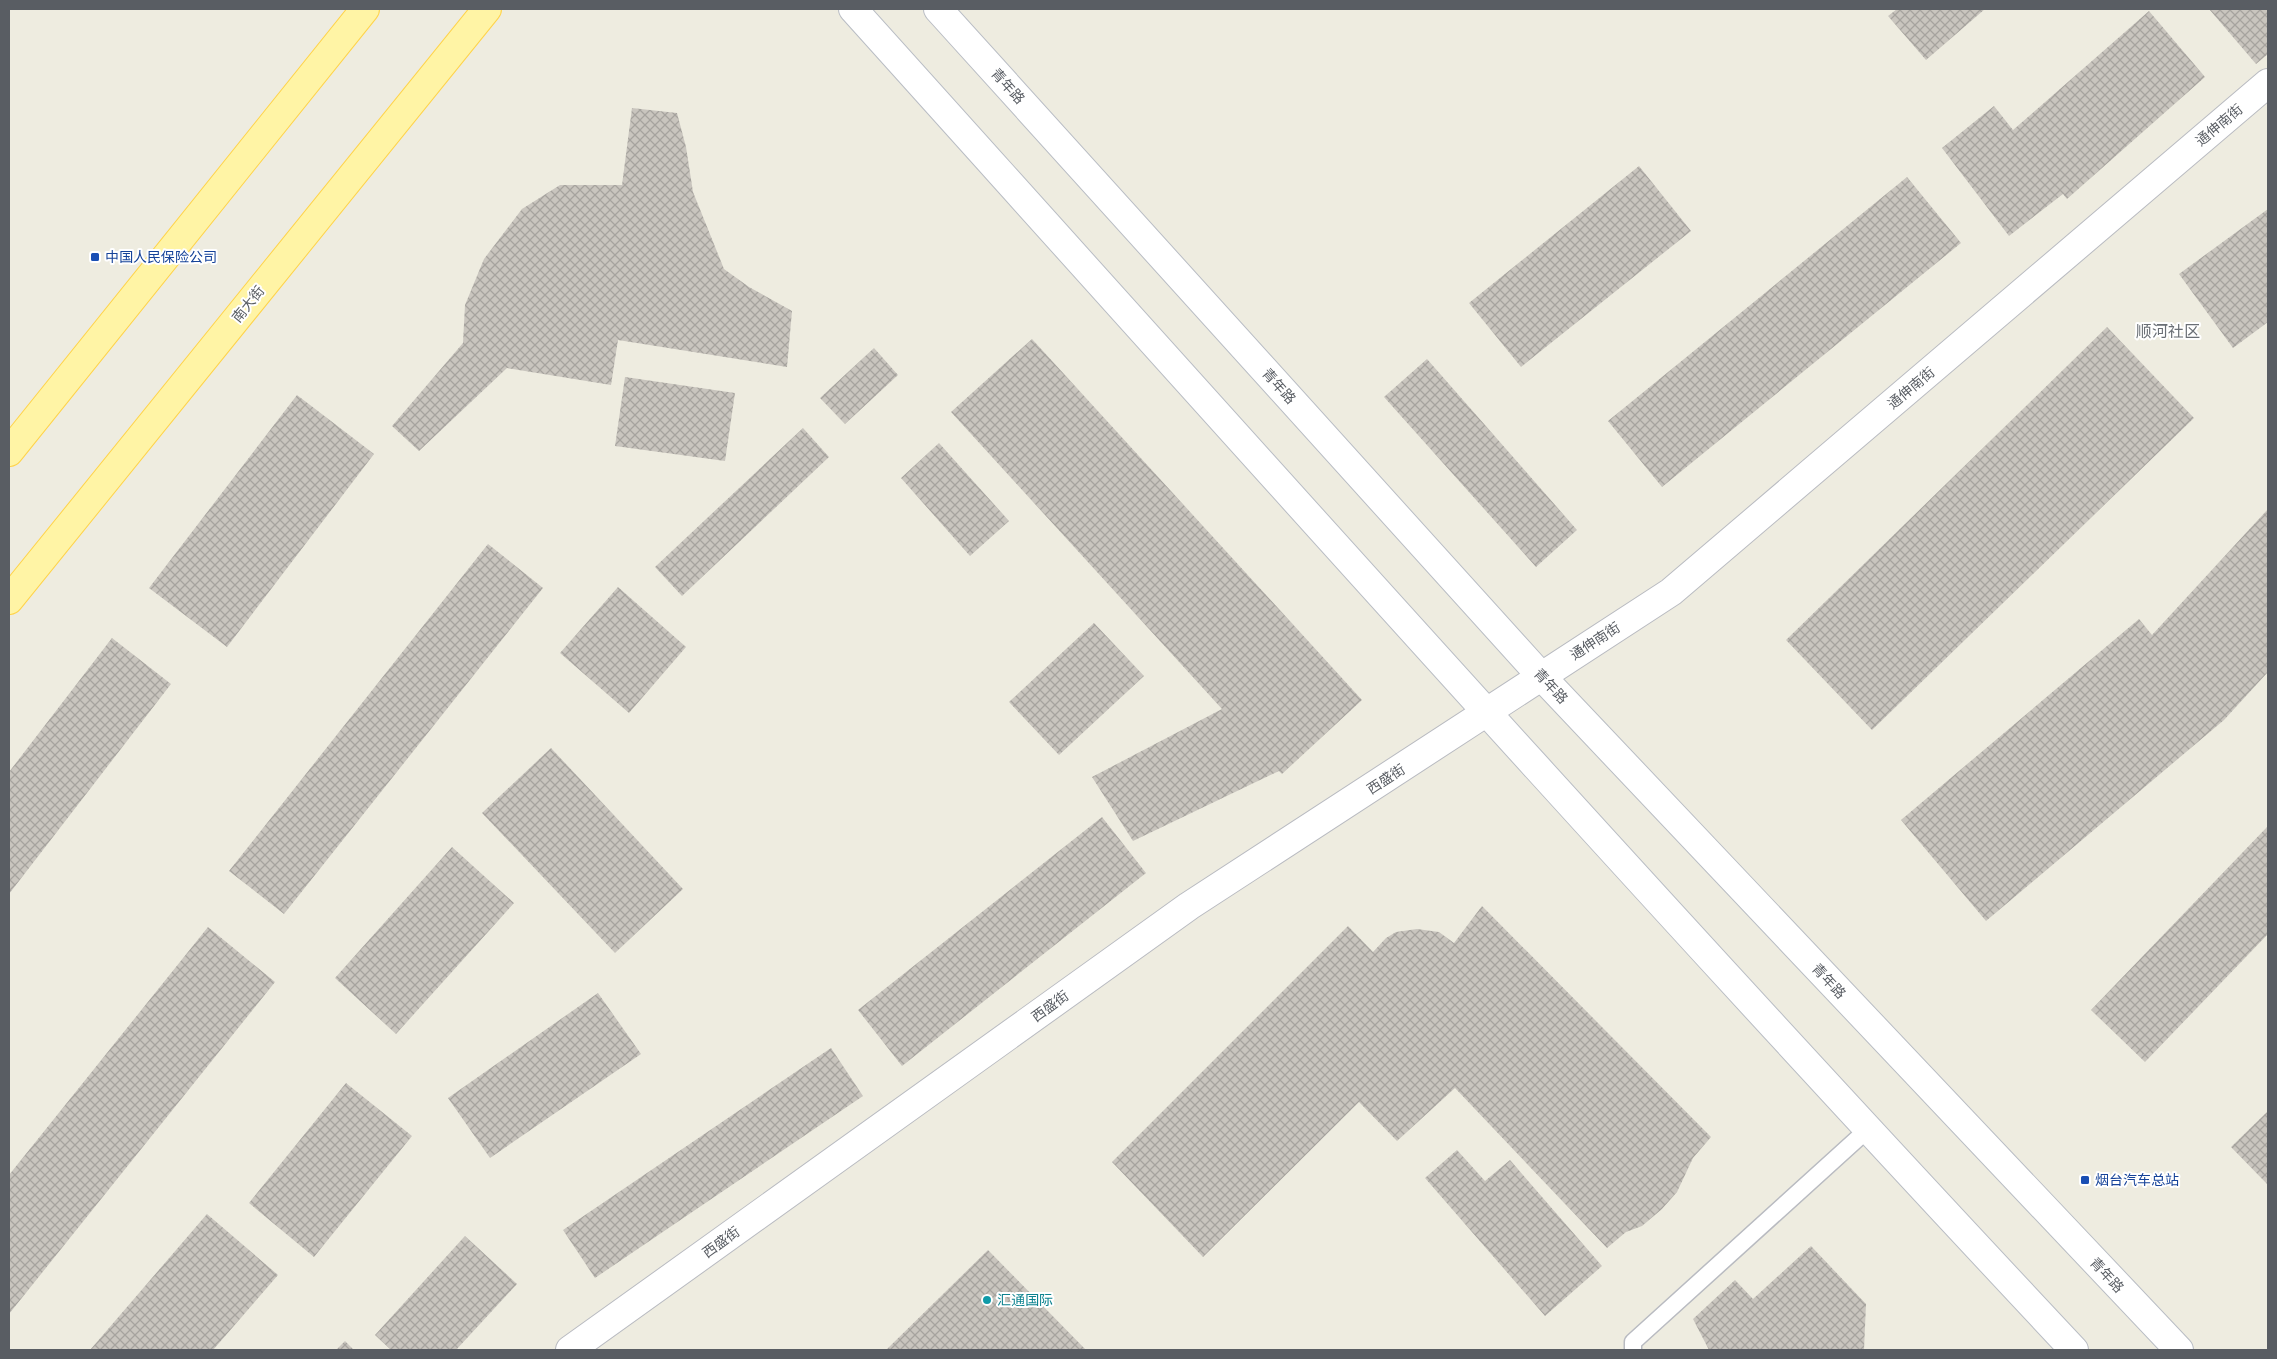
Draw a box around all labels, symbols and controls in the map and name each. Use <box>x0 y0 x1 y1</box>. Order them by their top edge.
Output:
street label: 青年路 <box>988 65 1028 107</box>
street label: 通伸南街 <box>2192 101 2246 149</box>
place label: 中国人民保险公司 <box>105 249 217 265</box>
marker: 中国人民保险公司 <box>89 251 101 263</box>
street label: 南大街 <box>229 283 267 325</box>
district label: 顺河社区 <box>2136 322 2200 341</box>
street label: 通伸南街 <box>1884 364 1938 412</box>
street label: 青年路 <box>1259 365 1299 407</box>
street label: 通伸南街 <box>1567 619 1623 663</box>
street label: 青年路 <box>1531 665 1571 707</box>
street label: 西盛街 <box>1364 761 1408 797</box>
street label: 青年路 <box>1809 960 1849 1002</box>
street label: 西盛街 <box>1028 987 1072 1025</box>
place label: 烟台汽车总站 <box>2095 1172 2179 1188</box>
marker: 烟台汽车总站 <box>2079 1174 2091 1186</box>
street label: 西盛街 <box>699 1223 743 1261</box>
street label: 青年路 <box>2087 1254 2127 1296</box>
place label: 汇通国际 <box>997 1292 1053 1308</box>
marker: 汇通国际 <box>981 1294 993 1306</box>

